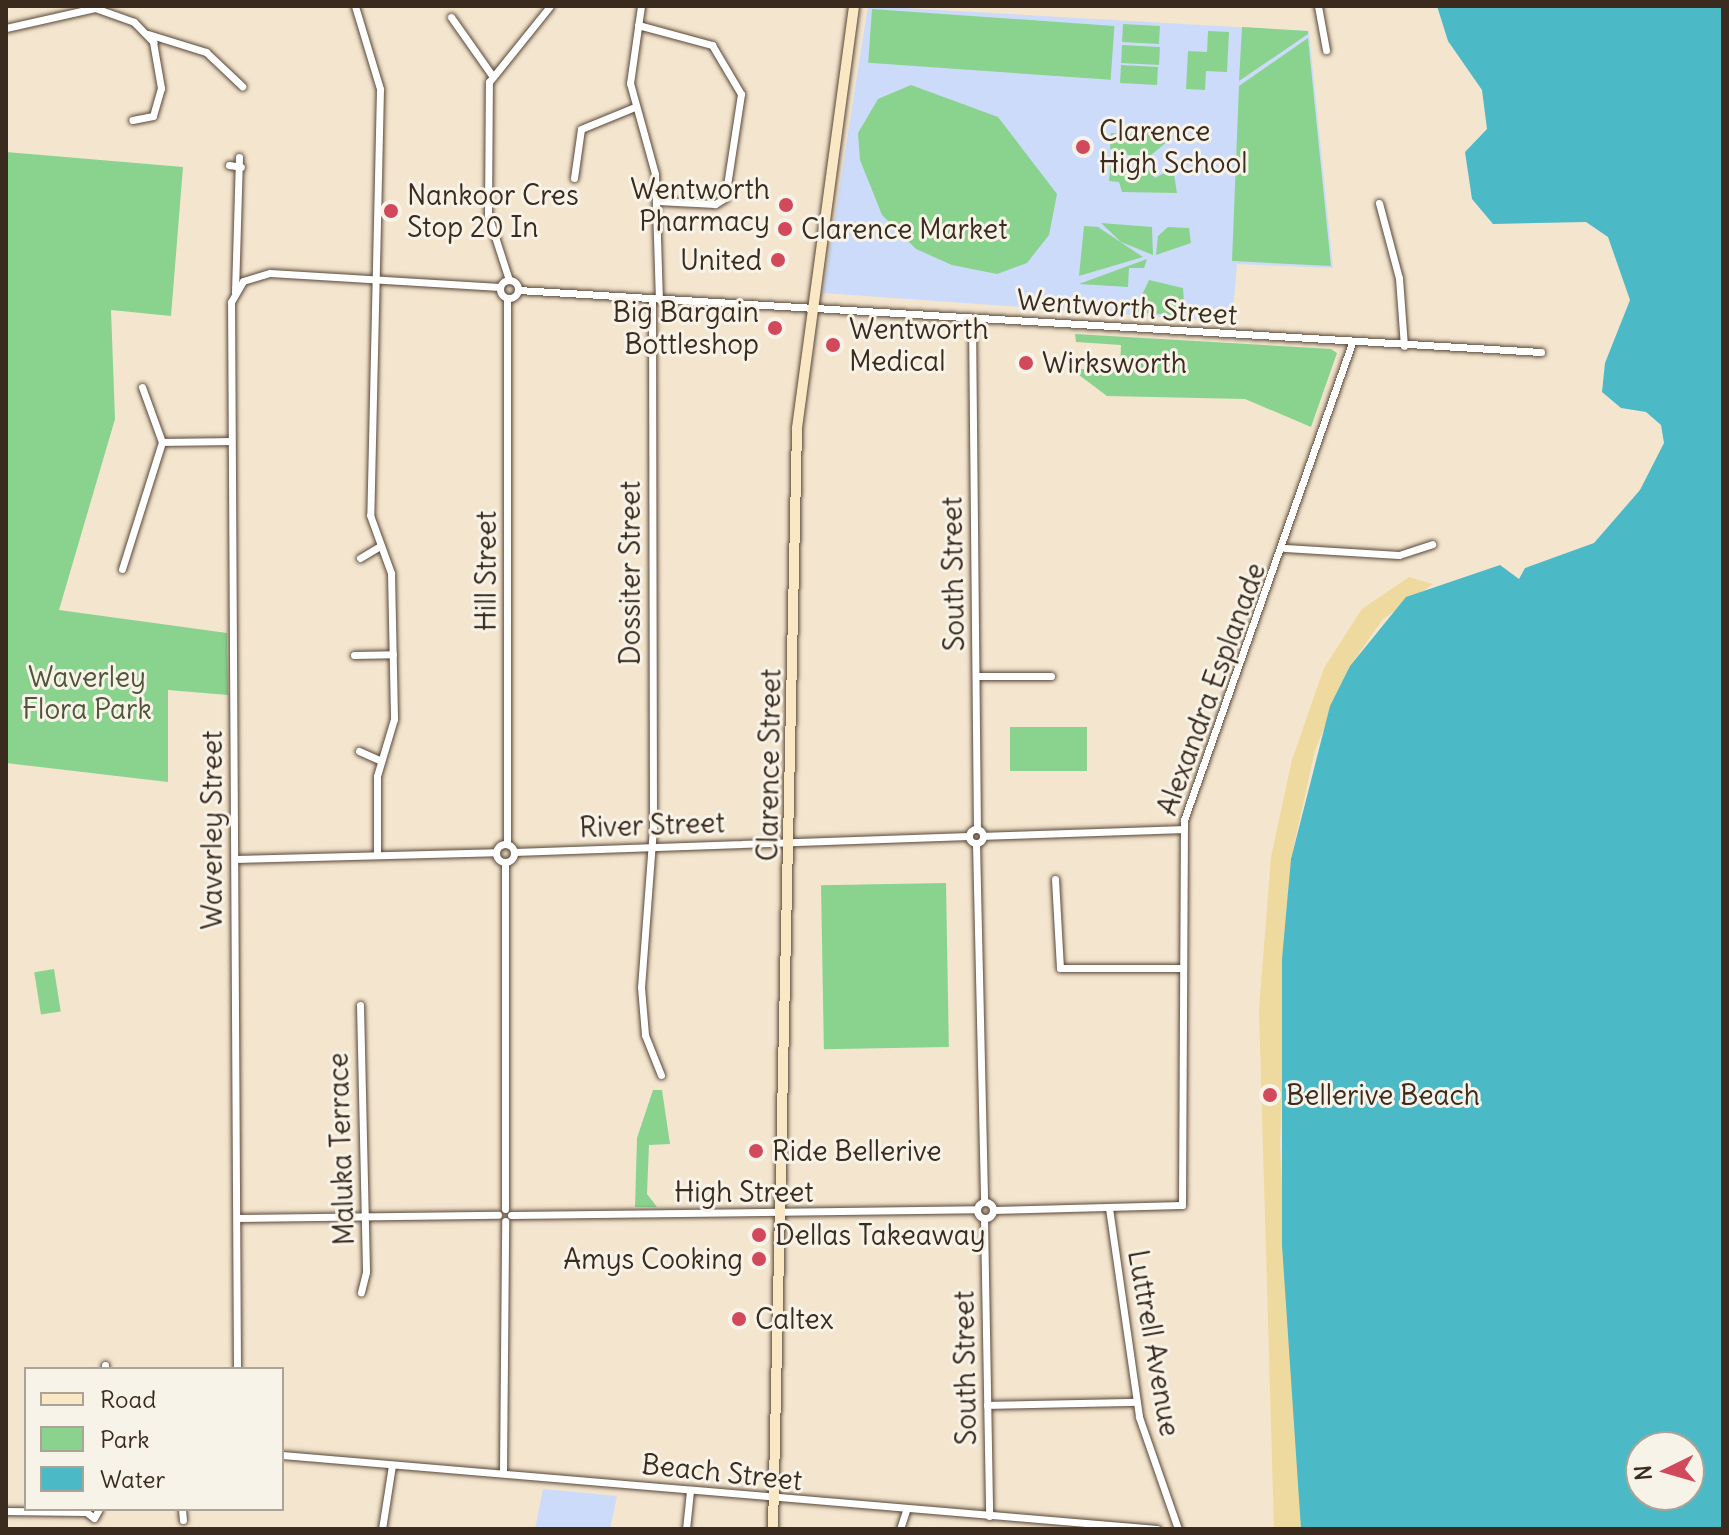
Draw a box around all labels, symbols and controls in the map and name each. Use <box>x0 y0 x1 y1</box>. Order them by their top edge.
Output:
place label: Clarence High School <box>1099 114 1248 180</box>
marker: Clarence High School <box>1074 138 1092 156</box>
place label: Wentworth Pharmacy <box>630 172 770 238</box>
place label: Nankoor Cres Stop 20 In <box>407 178 579 244</box>
marker: Wentworth Pharmacy <box>777 196 795 214</box>
marker: Nankoor Cres Stop 20 In <box>382 202 400 220</box>
place label: Clarence Market <box>801 212 1008 246</box>
marker: Clarence Market <box>776 220 794 238</box>
place label: United <box>680 243 762 277</box>
marker: United <box>769 251 787 269</box>
street label: Wentworth Street <box>1016 283 1238 331</box>
place label: Big Bargain Bottleshop <box>613 295 759 361</box>
place label: Wentworth Medical <box>849 312 989 378</box>
marker: Big Bargain Bottleshop <box>766 319 784 337</box>
marker: Wentworth Medical <box>824 336 842 354</box>
place label: Wirksworth <box>1042 346 1187 380</box>
marker: Wirksworth <box>1017 354 1035 372</box>
street label: Dossiter Street <box>613 481 647 665</box>
street label: South Street <box>935 496 971 652</box>
street label: Hill Street <box>469 511 503 631</box>
street label: Alexandra Esplanade <box>1150 558 1272 820</box>
park label: Waverley Flora Park <box>22 660 152 726</box>
street label: Clarence Street <box>751 668 787 862</box>
street label: Waverley Street <box>195 730 229 930</box>
street label: River Street <box>579 806 725 844</box>
street label: Maluka Terrace <box>321 1052 361 1246</box>
place label: Bellerive Beach <box>1286 1078 1480 1112</box>
marker: Bellerive Beach <box>1261 1086 1279 1104</box>
place label: Ride Bellerive <box>772 1134 942 1168</box>
marker: Ride Bellerive <box>747 1142 765 1160</box>
street label: High Street <box>674 1175 814 1209</box>
place label: Dellas Takeaway <box>775 1218 986 1252</box>
marker: Dellas Takeaway <box>750 1226 768 1244</box>
place label: Amys Cooking <box>563 1242 743 1276</box>
street label: Luttrell Avenue <box>1121 1247 1187 1439</box>
marker: Amys Cooking <box>750 1250 768 1268</box>
street label: South Street <box>947 1290 983 1446</box>
place label: Caltex <box>755 1302 833 1336</box>
marker: Caltex <box>730 1310 748 1328</box>
legend <box>24 1367 284 1511</box>
text: Road <box>100 1384 156 1414</box>
text: Park <box>100 1424 150 1454</box>
north arrow <box>1625 1431 1705 1511</box>
street label: Beach Street <box>640 1447 804 1497</box>
text: Water <box>100 1464 165 1494</box>
text: N <box>1628 1464 1658 1482</box>

